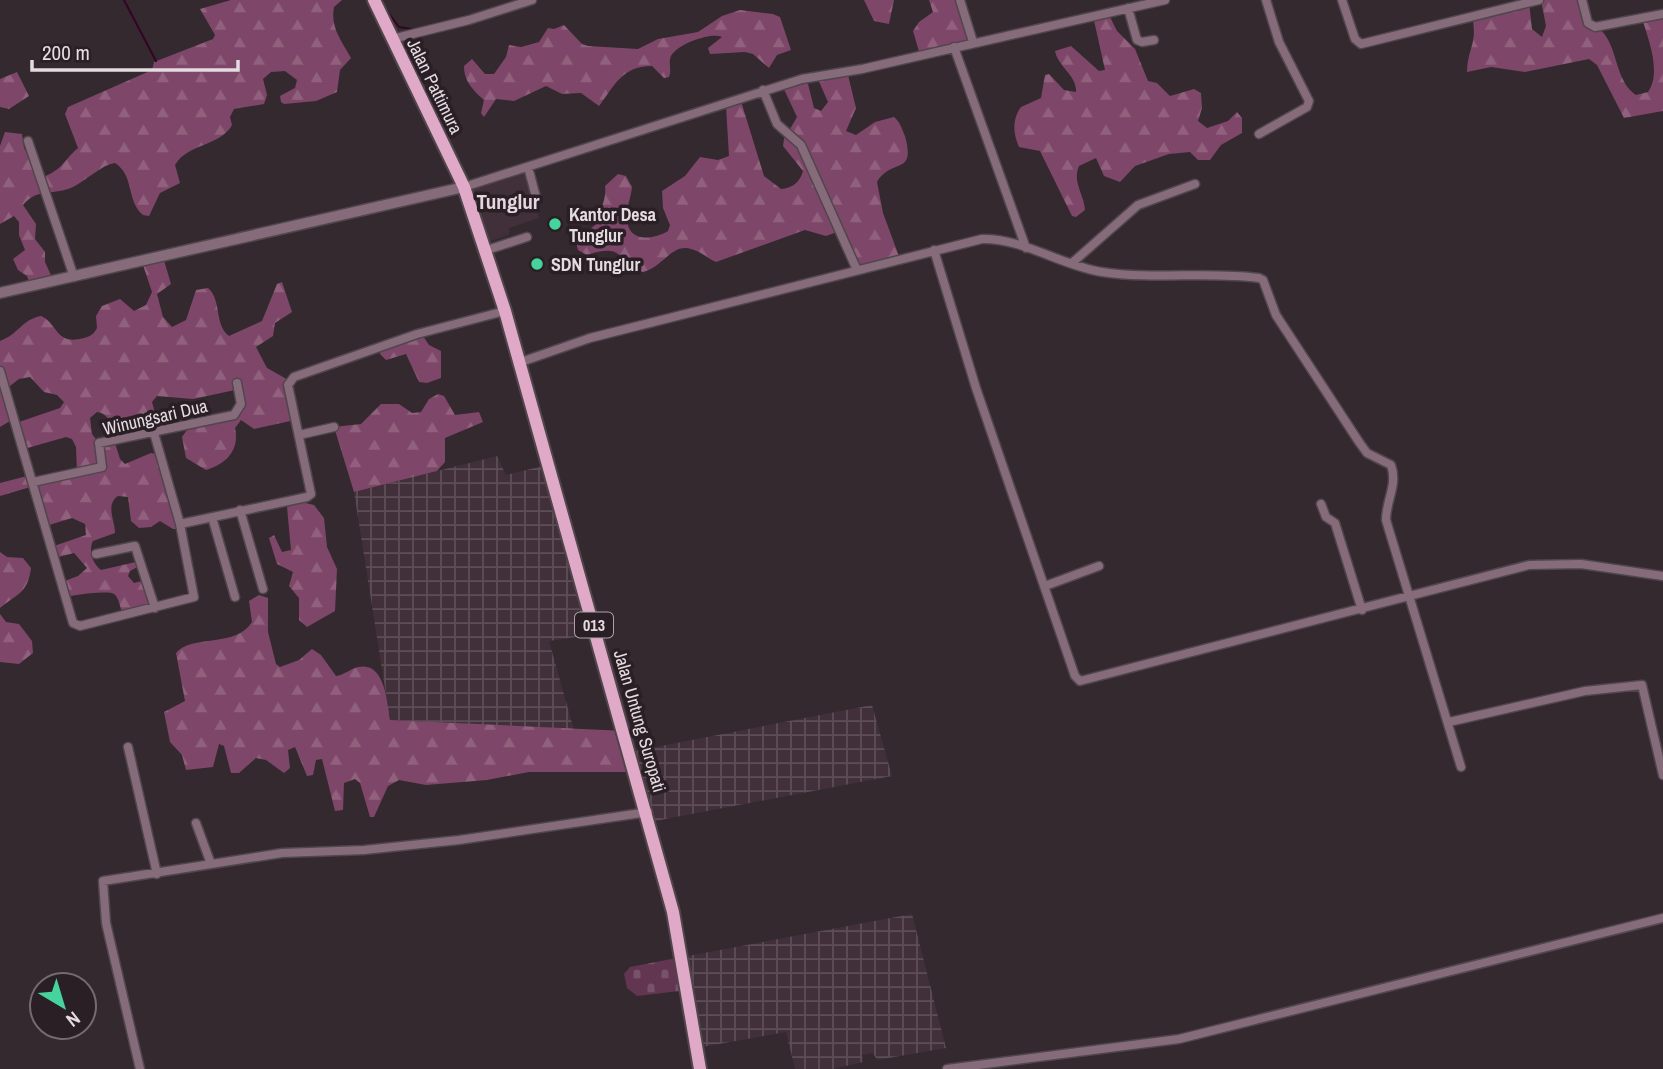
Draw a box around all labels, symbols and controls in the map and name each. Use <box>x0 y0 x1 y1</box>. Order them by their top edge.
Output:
scale bar <box>32 28 238 72</box>
street label: Jalan Pattimura <box>401 34 469 138</box>
text: 200 m <box>42 38 90 67</box>
district label: Tunglur <box>477 187 540 216</box>
place label: Kantor Desa Tunglur <box>569 202 657 248</box>
marker: Kantor Desa Tunglur <box>547 216 563 232</box>
place label: SDN Tunglur <box>551 252 640 277</box>
marker: SDN Tunglur <box>529 256 545 272</box>
street label: Winungsari Dua <box>100 393 210 441</box>
road number: 013 <box>575 612 613 638</box>
street label: Jalan Untung Suropati <box>608 647 672 795</box>
north arrow <box>28 971 98 1041</box>
text: N <box>61 1006 86 1033</box>

